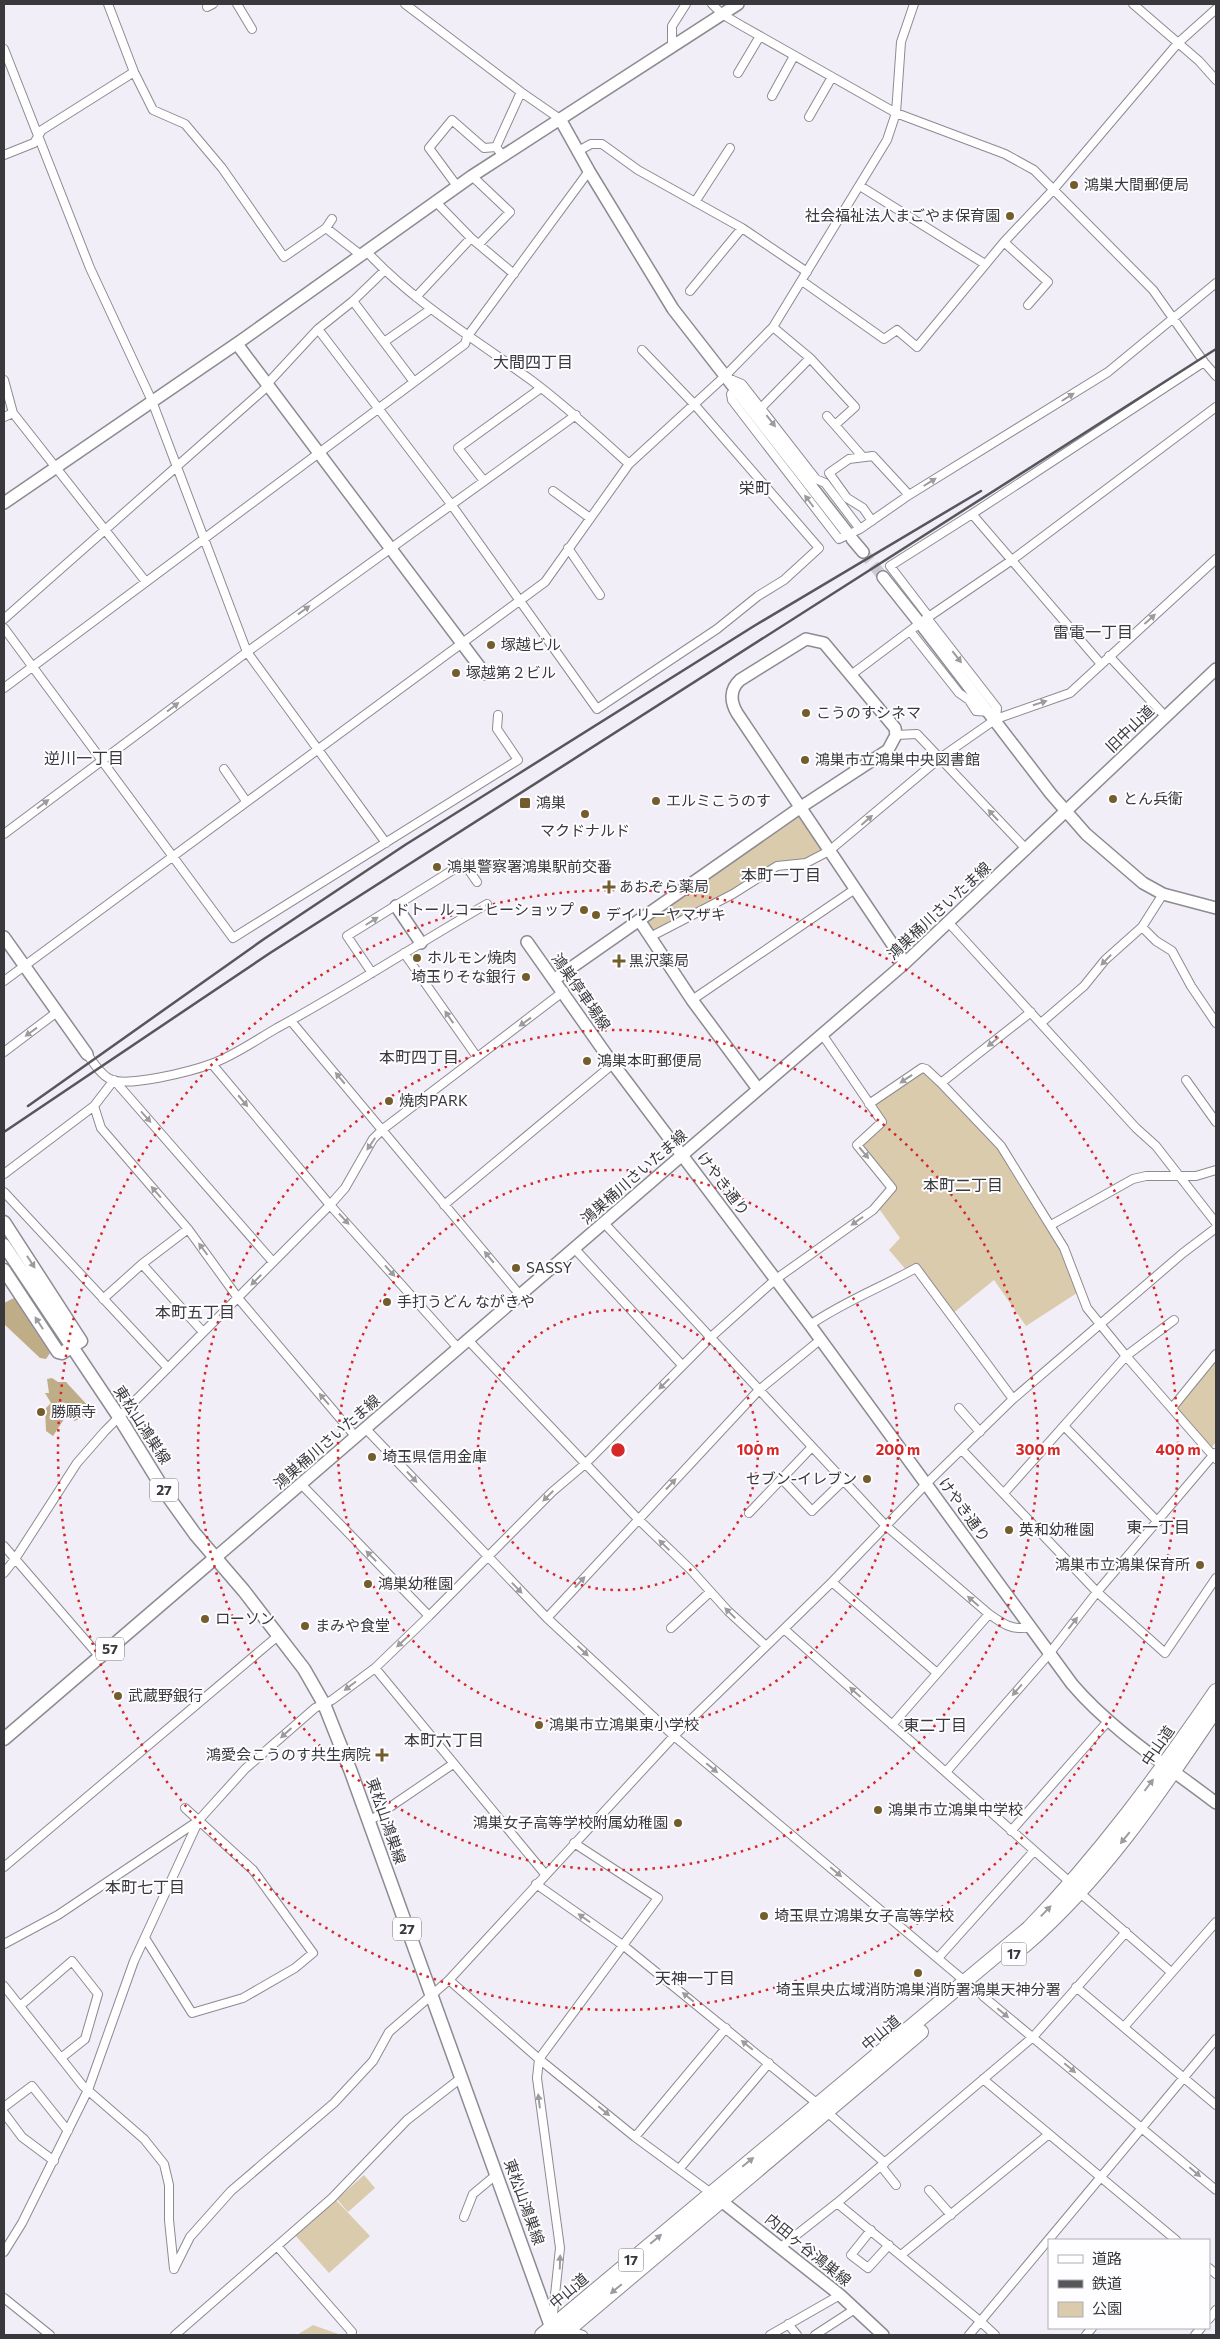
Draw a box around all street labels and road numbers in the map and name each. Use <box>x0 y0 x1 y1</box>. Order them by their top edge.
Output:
street label: 旧中山道 <box>1101 701 1157 756</box>
street label: 鴻巣桶川さいたま線 <box>883 858 994 963</box>
street label: 鴻巣停車場線 <box>549 949 615 1033</box>
street label: 鴻巣桶川さいたま線 <box>577 1125 690 1227</box>
street label: けやき通り <box>694 1148 754 1219</box>
street label: 東松山鴻巣線 <box>111 1382 175 1467</box>
street label: 鴻巣桶川さいたま線 <box>270 1390 383 1492</box>
street label: けやき通り <box>935 1474 994 1545</box>
road number: 27 <box>150 1478 178 1502</box>
road number: 57 <box>96 1638 124 1660</box>
street label: 中山道 <box>1137 1722 1177 1769</box>
street label: 東松山鴻巣線 <box>364 1775 410 1866</box>
road number: 27 <box>393 1918 421 1940</box>
road number: 17 <box>1002 1942 1026 1966</box>
street label: 中山道 <box>857 2011 903 2054</box>
street label: 東松山鴻巣線 <box>501 2156 549 2247</box>
street label: 内田ヶ谷鴻巣線 <box>762 2209 855 2289</box>
road number: 17 <box>618 2248 644 2272</box>
street label: 中山道 <box>545 2269 591 2312</box>

